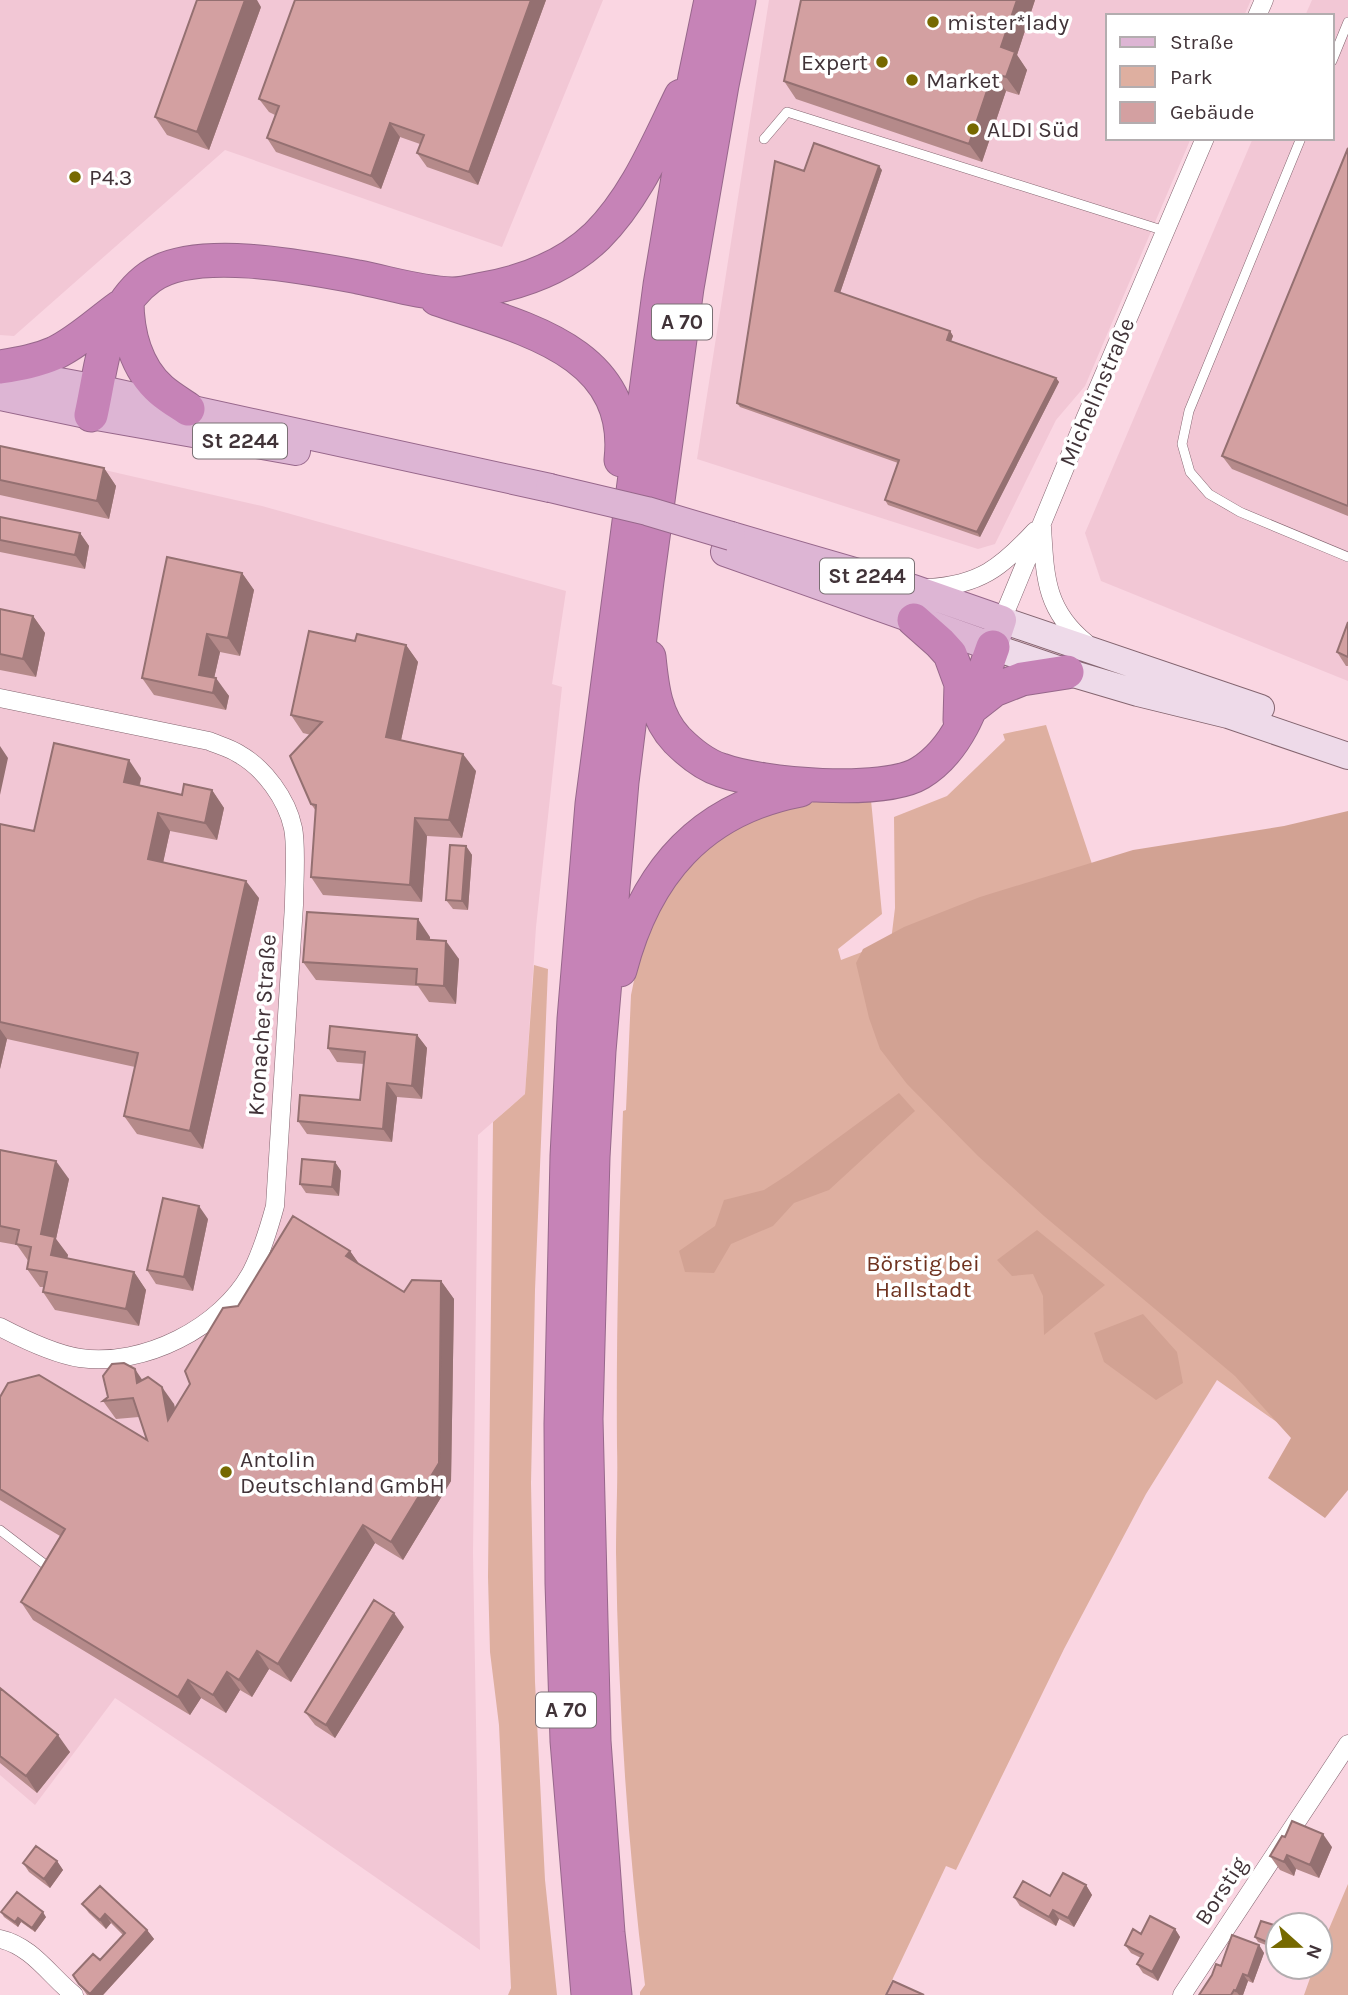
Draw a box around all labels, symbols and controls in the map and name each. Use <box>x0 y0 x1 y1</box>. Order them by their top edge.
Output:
place label: mister*lady <box>947 9 1069 36</box>
marker: mister*lady <box>925 14 941 30</box>
legend <box>1106 14 1334 140</box>
text: Straße <box>1170 30 1233 54</box>
place label: Expert <box>801 49 868 76</box>
marker: Expert <box>874 54 890 70</box>
text: Park <box>1170 65 1213 89</box>
place label: Market <box>926 67 1000 94</box>
marker: Market <box>904 72 920 88</box>
text: Gebäude <box>1170 100 1254 124</box>
place label: ALDI Süd <box>987 116 1080 143</box>
marker: ALDI Süd <box>965 121 981 137</box>
place label: P4.3 <box>89 164 132 191</box>
marker: P4.3 <box>67 169 83 185</box>
road number: A 70 <box>652 304 712 340</box>
street label: Michelinstraße <box>1054 314 1140 470</box>
road number: St 2244 <box>193 424 287 458</box>
road number: St 2244 <box>820 558 914 594</box>
street label: Kronacher Straße <box>242 933 282 1117</box>
park label: Börstig bei Hallstadt <box>866 1250 980 1303</box>
place label: Antolin Deutschland GmbH <box>240 1446 445 1499</box>
marker: Antolin Deutschland GmbH <box>218 1464 234 1480</box>
road number: A 70 <box>536 1692 596 1728</box>
street label: Borstig <box>1189 1852 1253 1930</box>
north arrow <box>1264 1911 1334 1981</box>
text: N <box>1301 1941 1327 1962</box>

